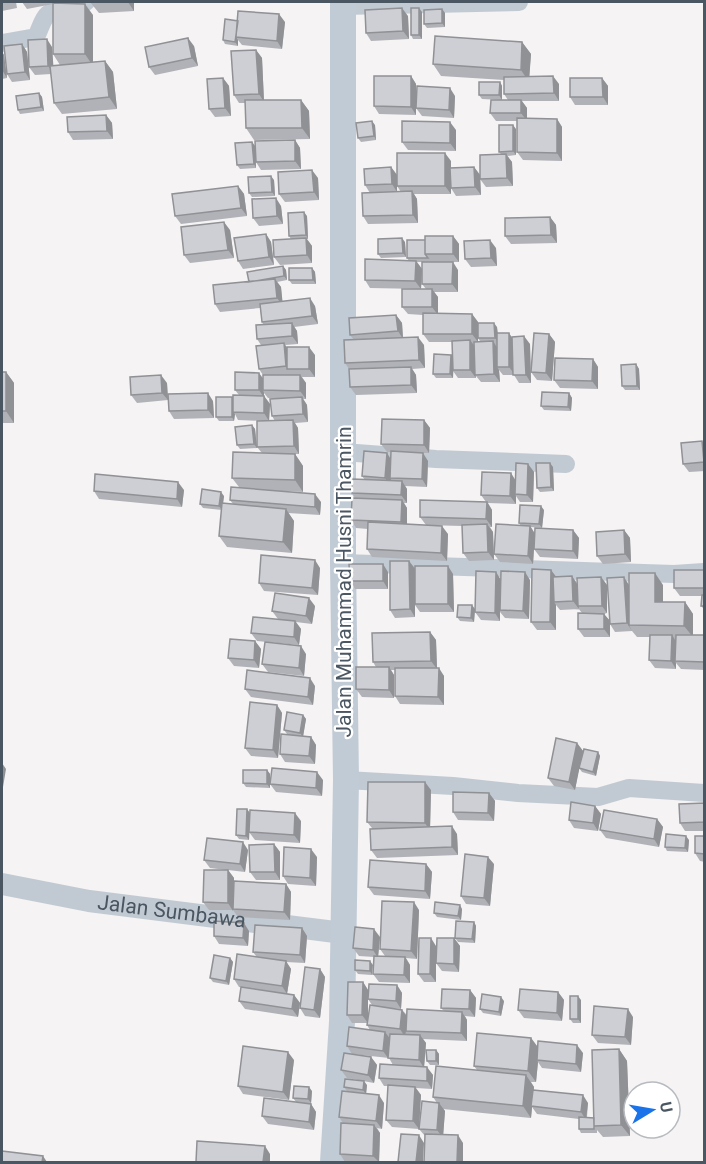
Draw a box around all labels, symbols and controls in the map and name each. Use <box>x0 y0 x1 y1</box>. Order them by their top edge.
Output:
street label: Jalan Muhammad Husni Thamrin <box>332 426 356 738</box>
street label: Jalan Sumbawa <box>96 890 247 933</box>
north arrow <box>622 1080 682 1140</box>
text: U <box>656 1100 677 1114</box>

